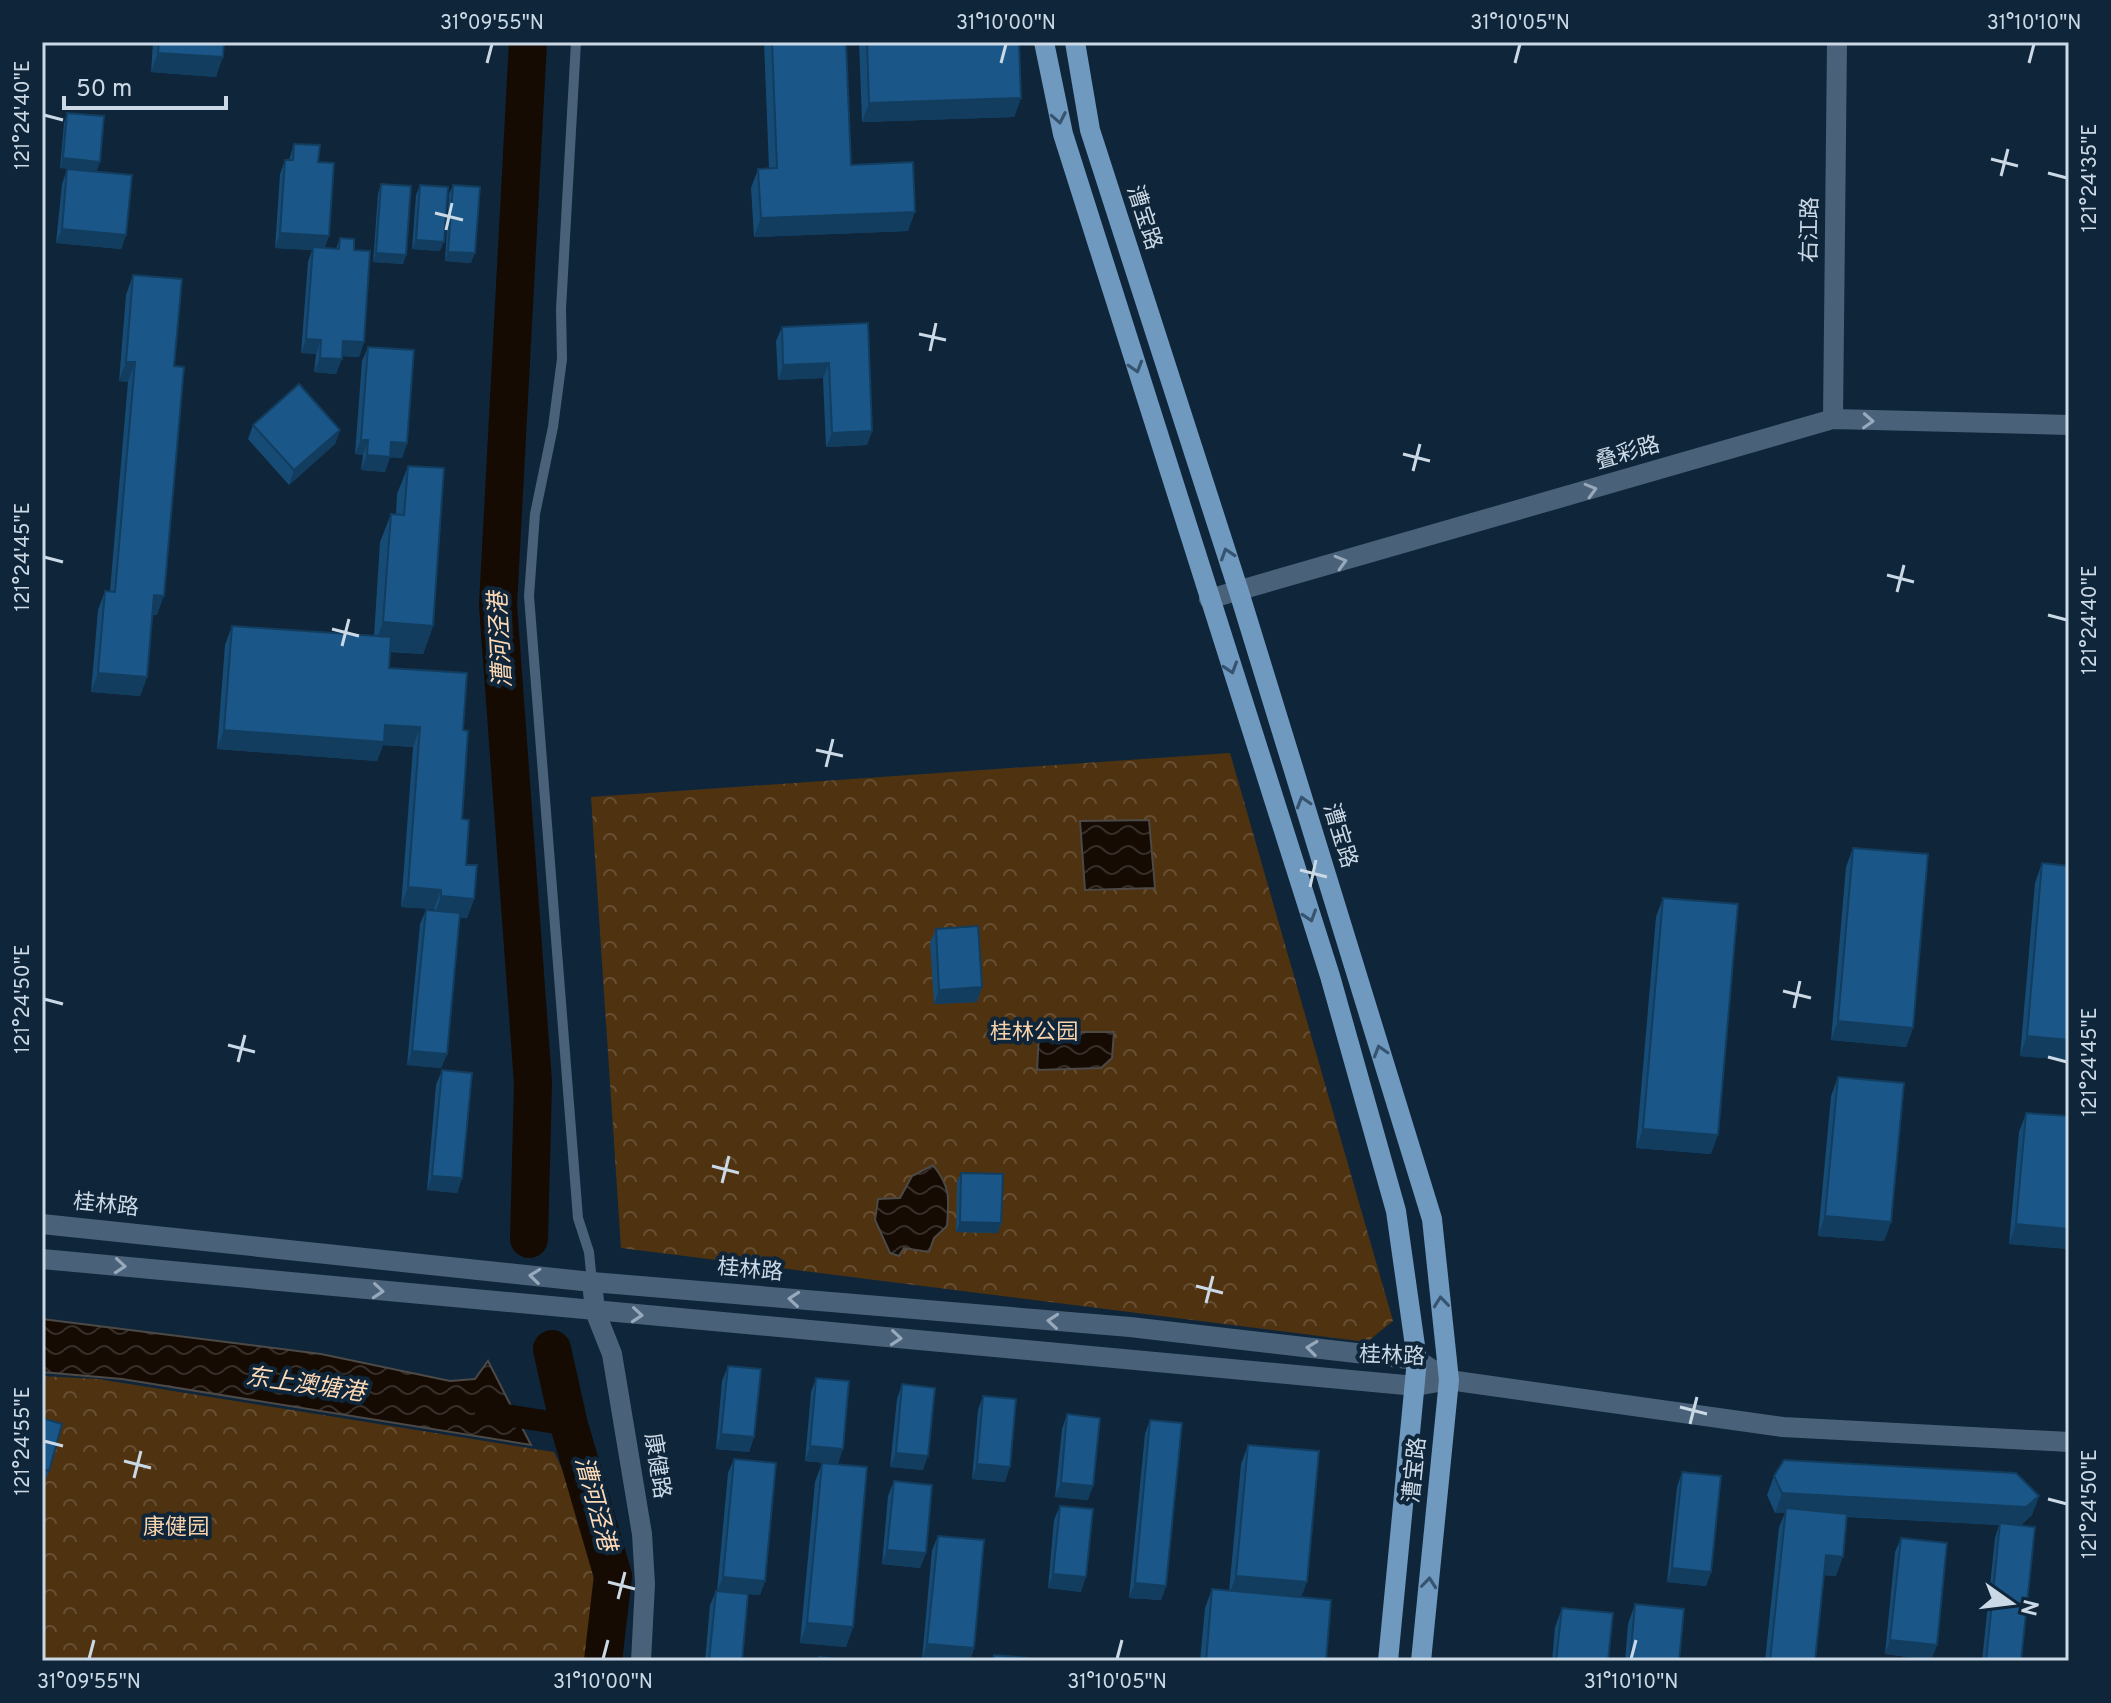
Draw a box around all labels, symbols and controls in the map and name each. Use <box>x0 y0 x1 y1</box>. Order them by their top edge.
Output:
text: 31°09'55"N <box>440 11 544 37</box>
text: 31°10'00"N <box>956 11 1056 37</box>
text: 31°10'05"N <box>1470 11 1570 37</box>
text: 31°10'10"N <box>1987 11 2081 37</box>
text: 121°24'40"E <box>11 60 37 170</box>
scale bar <box>64 60 226 110</box>
text: 50 m <box>76 75 132 105</box>
one-way arrow <box>1050 112 1067 125</box>
text: 121°24'35"E <box>2078 124 2104 232</box>
street label: 漕宝路 <box>1120 182 1166 254</box>
street label: 右江路 <box>1797 197 1825 263</box>
one-way arrow <box>1127 360 1143 373</box>
one-way arrow <box>1862 412 1875 429</box>
street label: 叠彩路 <box>1593 432 1663 476</box>
one-way arrow <box>1583 483 1597 499</box>
text: 121°24'45"E <box>11 503 37 611</box>
one-way arrow <box>1220 548 1236 562</box>
one-way arrow <box>1333 555 1347 572</box>
text: 121°24'40"E <box>2078 565 2104 675</box>
water label: 漕河泾港 <box>484 588 519 689</box>
one-way arrow <box>1222 661 1238 675</box>
one-way arrow <box>1297 796 1313 810</box>
street label: 漕宝路 <box>1316 800 1362 872</box>
one-way arrow <box>1301 908 1317 922</box>
text: 121°24'50"E <box>11 944 37 1054</box>
text: 121°24'45"E <box>2078 1008 2104 1116</box>
park label: 桂林公园 <box>990 1020 1078 1047</box>
one-way arrow <box>1373 1044 1389 1058</box>
street label: 桂林路 <box>72 1189 140 1223</box>
street label: 桂林路 <box>716 1255 784 1287</box>
one-way arrow <box>114 1258 127 1275</box>
one-way arrow <box>528 1267 541 1284</box>
one-way arrow <box>372 1282 385 1299</box>
one-way arrow <box>787 1291 800 1308</box>
one-way arrow <box>1432 1296 1449 1309</box>
one-way arrow <box>631 1306 644 1323</box>
one-way arrow <box>1046 1312 1059 1329</box>
one-way arrow <box>890 1329 903 1346</box>
one-way arrow <box>1305 1340 1318 1357</box>
street label: 桂林路 <box>1359 1342 1425 1372</box>
water label: 东上澳塘港 <box>243 1363 369 1410</box>
text: 121°24'55"E <box>11 1387 37 1495</box>
street label: 康健路 <box>638 1431 674 1501</box>
street label: 漕宝路 <box>1399 1436 1433 1504</box>
text: 121°24'50"E <box>2078 1449 2104 1559</box>
water label: 漕河泾港 <box>567 1454 622 1557</box>
park label: 康健园 <box>143 1515 209 1542</box>
north arrow <box>1971 1563 2051 1643</box>
one-way arrow <box>1420 1576 1437 1589</box>
text: N <box>2013 1596 2043 1618</box>
text: 31°09'55"N <box>37 1670 141 1696</box>
text: 31°10'00"N <box>553 1670 653 1696</box>
text: 31°10'05"N <box>1067 1670 1167 1696</box>
text: 31°10'10"N <box>1584 1670 1678 1696</box>

